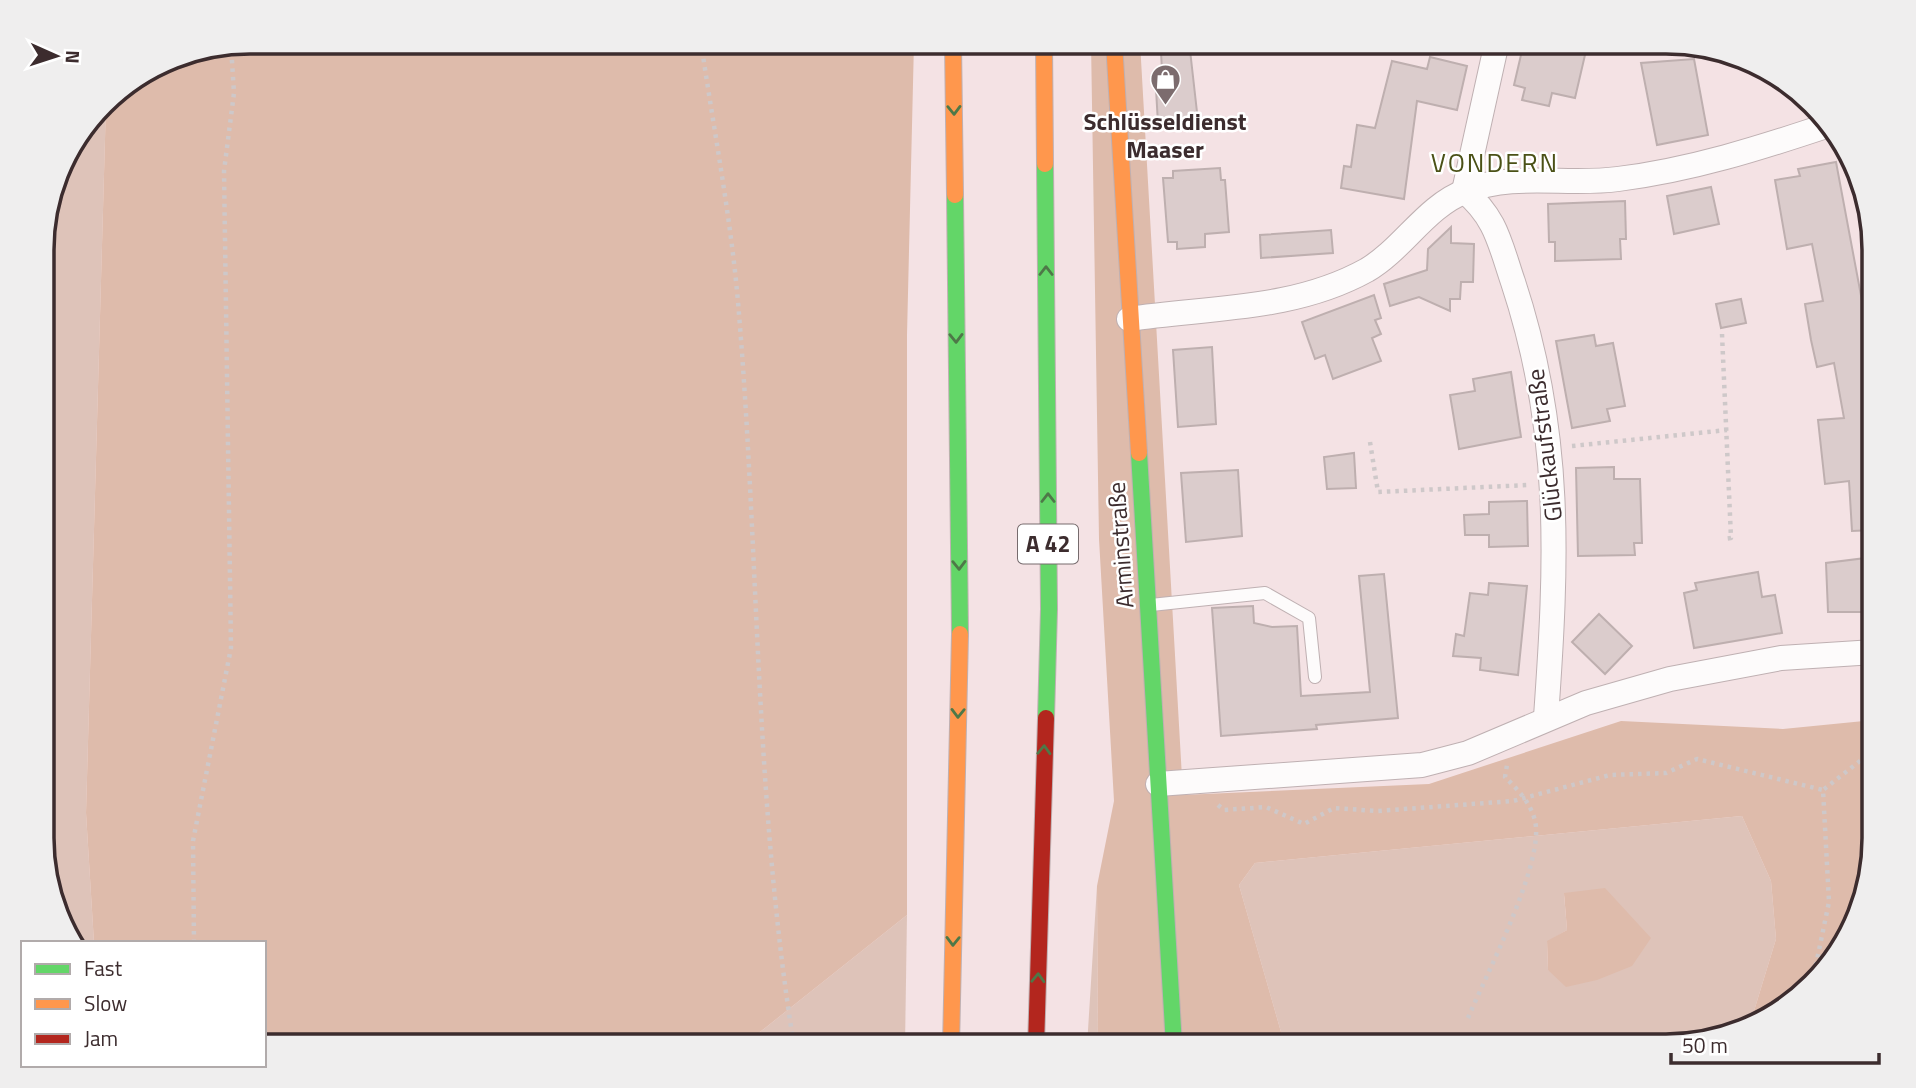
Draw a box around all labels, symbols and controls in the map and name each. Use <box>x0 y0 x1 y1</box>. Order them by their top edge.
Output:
north arrow <box>21 21 91 91</box>
text: N <box>59 50 88 64</box>
shop icon: Schlüsseldienst Maaser <box>1148 63 1182 107</box>
place label: Schlüsseldienst Maaser <box>1083 103 1247 167</box>
one-way arrow <box>946 105 961 116</box>
district label: VONDERN <box>1431 143 1559 182</box>
one-way arrow <box>1038 265 1054 275</box>
one-way arrow <box>948 333 964 343</box>
street label: Glückaufstraße <box>1517 367 1571 523</box>
street label: Arminstraße <box>1098 481 1142 609</box>
one-way arrow <box>1040 492 1056 503</box>
road number: A 42 <box>1018 524 1078 564</box>
one-way arrow <box>951 560 967 571</box>
one-way arrow <box>950 709 966 719</box>
one-way arrow <box>1037 744 1052 755</box>
one-way arrow <box>946 936 961 947</box>
legend <box>21 941 266 1067</box>
text: Fast <box>84 952 123 984</box>
one-way arrow <box>1030 972 1045 983</box>
text: Slow <box>84 987 127 1019</box>
scale bar <box>1671 1021 1879 1066</box>
text: Jam <box>84 1022 118 1054</box>
text: 50 m <box>1682 1029 1728 1061</box>

